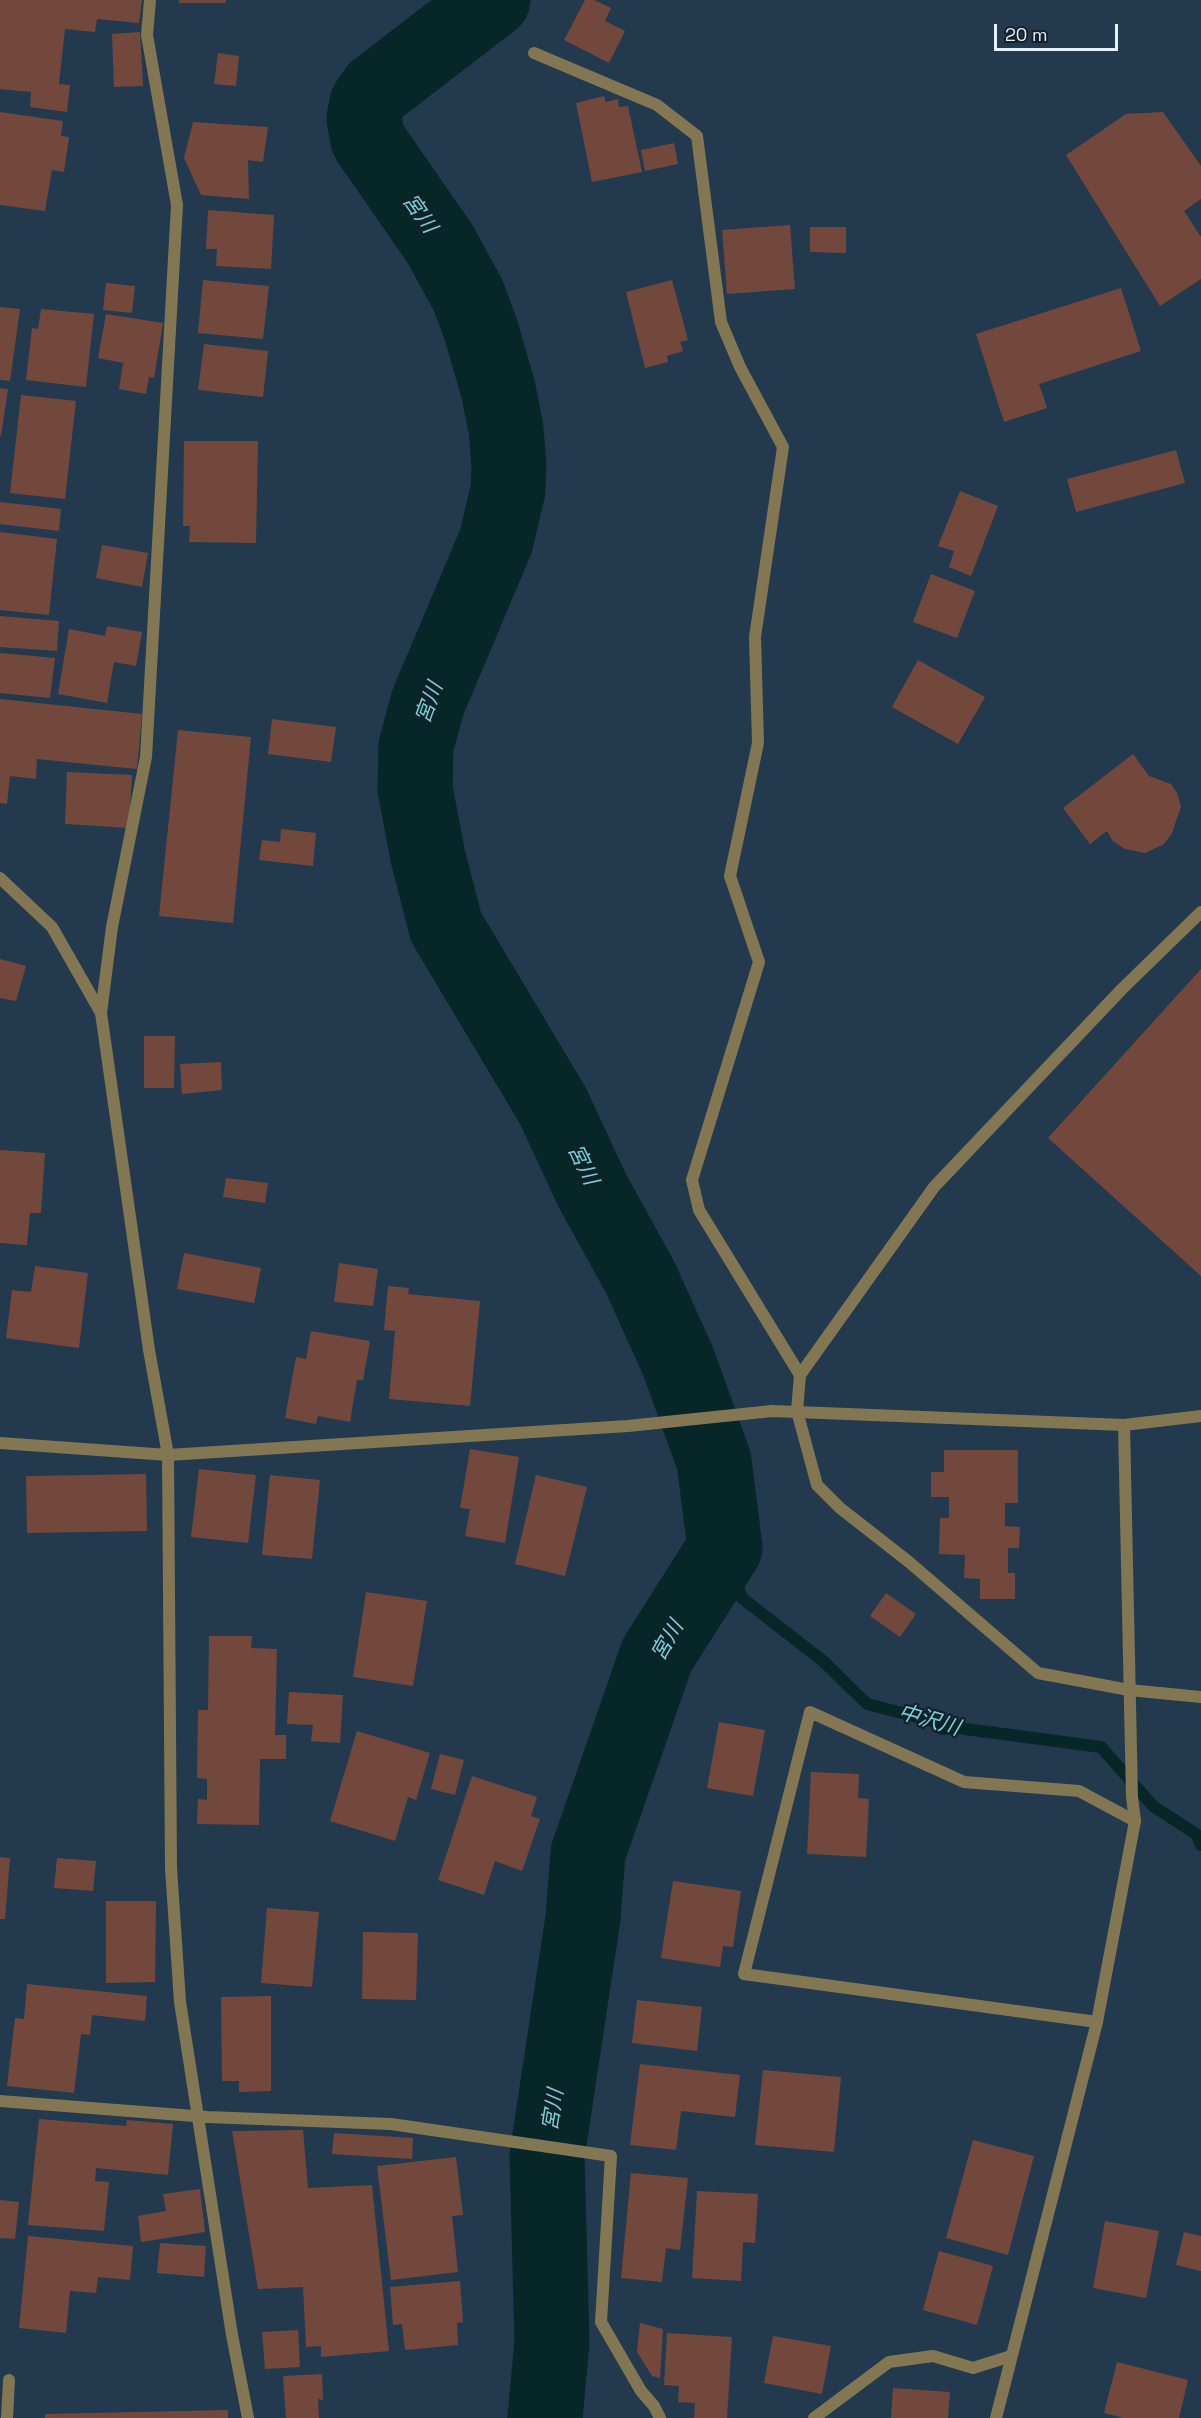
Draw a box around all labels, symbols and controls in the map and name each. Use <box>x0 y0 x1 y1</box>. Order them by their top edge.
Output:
scale bar <box>997 12 1122 50</box>
text: 20 m <box>1005 23 1048 46</box>
water label: 宮川 <box>397 190 441 238</box>
water label: 宮川 <box>411 679 449 727</box>
water label: 宮川 <box>561 1141 603 1189</box>
water label: 宮川 <box>647 1617 689 1665</box>
water label: 中沢川 <box>895 1700 963 1742</box>
water label: 宮川 <box>538 2087 570 2133</box>

